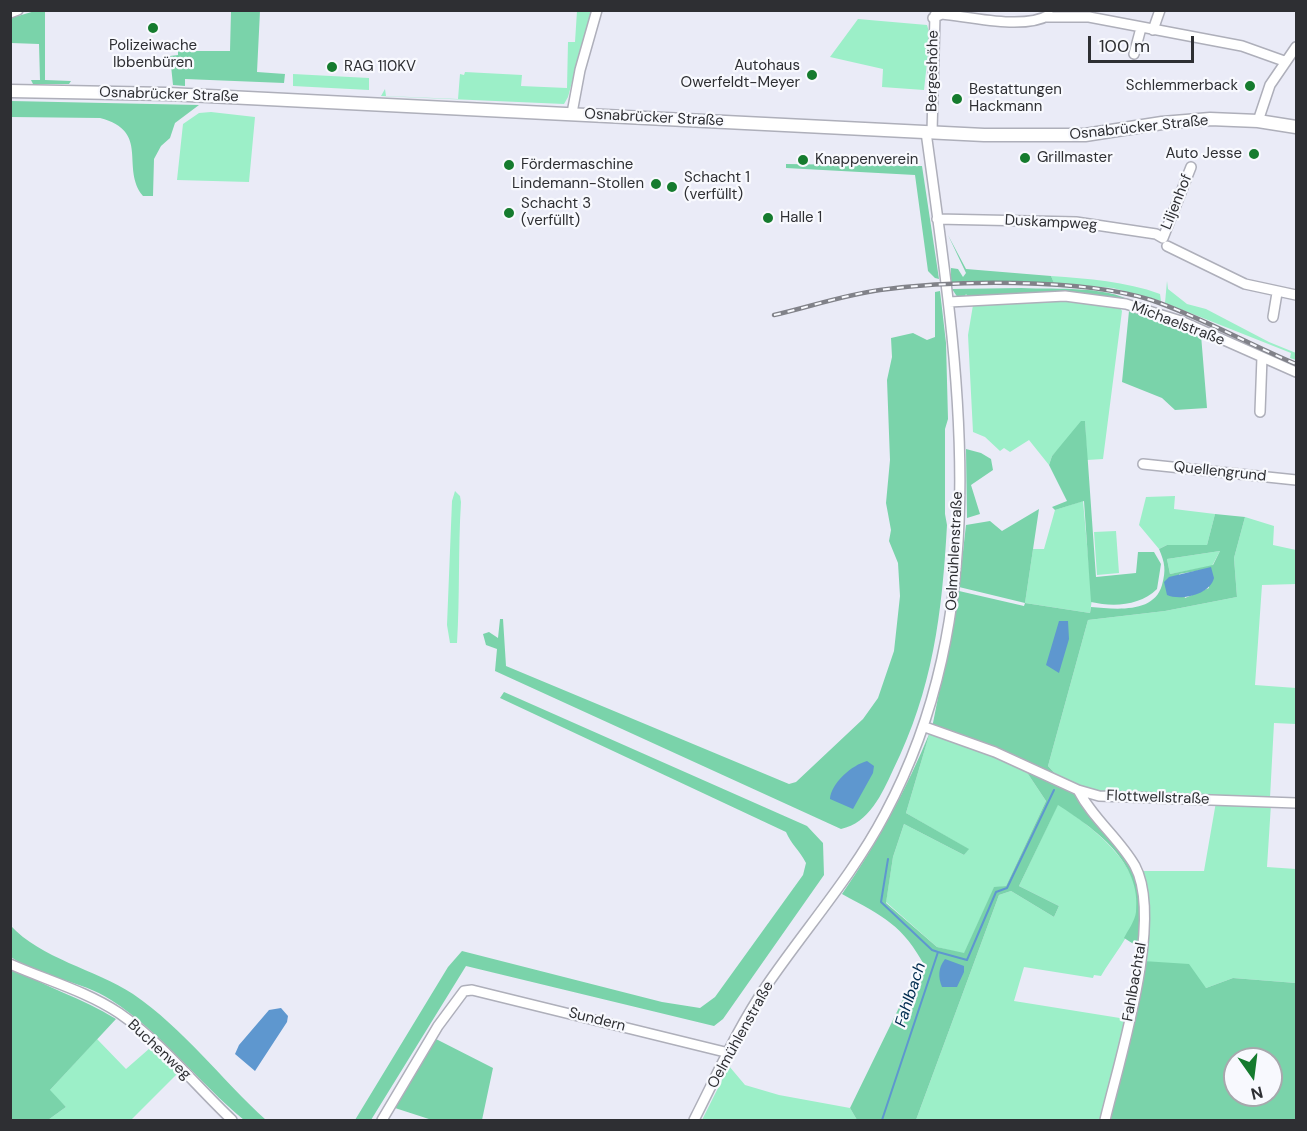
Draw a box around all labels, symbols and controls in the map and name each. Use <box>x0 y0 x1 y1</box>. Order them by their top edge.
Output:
marker: Polizeiwache Ibbenbüren <box>146 21 160 35</box>
scale bar <box>1091 24 1198 62</box>
street label: Bergeshöhe <box>923 30 943 112</box>
text: 100 m <box>1099 34 1150 58</box>
place label: Polizeiwache Ibbenbüren <box>109 37 197 72</box>
place label: Autohaus Owerfeldt-Meyer <box>681 57 800 92</box>
place label: RAG 110KV <box>344 58 416 76</box>
marker: RAG 110KV <box>325 60 339 74</box>
marker: Autohaus Owerfeldt-Meyer <box>805 68 819 82</box>
place label: Schlemmerback <box>1126 77 1238 95</box>
marker: Schlemmerback <box>1243 79 1257 93</box>
place label: Bestattungen Hackmann <box>969 81 1062 116</box>
street label: Osnabrücker Straße <box>99 84 239 106</box>
marker: Bestattungen Hackmann <box>950 92 964 106</box>
street label: Osnabrücker Straße <box>584 105 724 131</box>
street label: Osnabrücker Straße <box>1069 112 1209 144</box>
place label: Auto Jesse <box>1165 145 1242 163</box>
marker: Auto Jesse <box>1247 147 1261 161</box>
place label: Grillmaster <box>1037 149 1113 167</box>
place label: Knappenverein <box>815 151 918 169</box>
marker: Grillmaster <box>1018 151 1032 165</box>
marker: Knappenverein <box>796 153 810 167</box>
place label: Fördermaschine <box>521 156 633 174</box>
marker: Fördermaschine <box>502 158 516 172</box>
place label: Schacht 1 (verfüllt) <box>684 169 750 204</box>
street label: Liljenhof <box>1158 172 1196 232</box>
place label: Lindemann-Stollen <box>512 175 644 193</box>
marker: Lindemann-Stollen <box>649 177 663 191</box>
marker: Schacht 1 (verfüllt) <box>665 180 679 194</box>
place label: Schacht 3 (verfüllt) <box>521 195 591 230</box>
marker: Schacht 3 (verfüllt) <box>502 206 516 220</box>
place label: Halle 1 <box>780 209 822 227</box>
marker: Halle 1 <box>761 211 775 225</box>
street label: Duskampweg <box>1004 212 1098 234</box>
street label: Michaelstraße <box>1129 298 1227 350</box>
street label: Quellengrund <box>1173 458 1267 486</box>
street label: Oelmühlenstraße <box>943 491 967 611</box>
street label: Flottwellstraße <box>1106 787 1210 809</box>
street label: Fahlbachtal <box>1119 941 1151 1023</box>
water label: Fahlbach <box>892 960 930 1030</box>
street label: Oelmühlenstraße <box>704 978 778 1092</box>
street label: Sundern <box>567 1004 627 1036</box>
street label: Buchenweg <box>124 1016 194 1084</box>
north arrow <box>1223 1047 1283 1107</box>
text: N <box>1249 1081 1265 1105</box>

